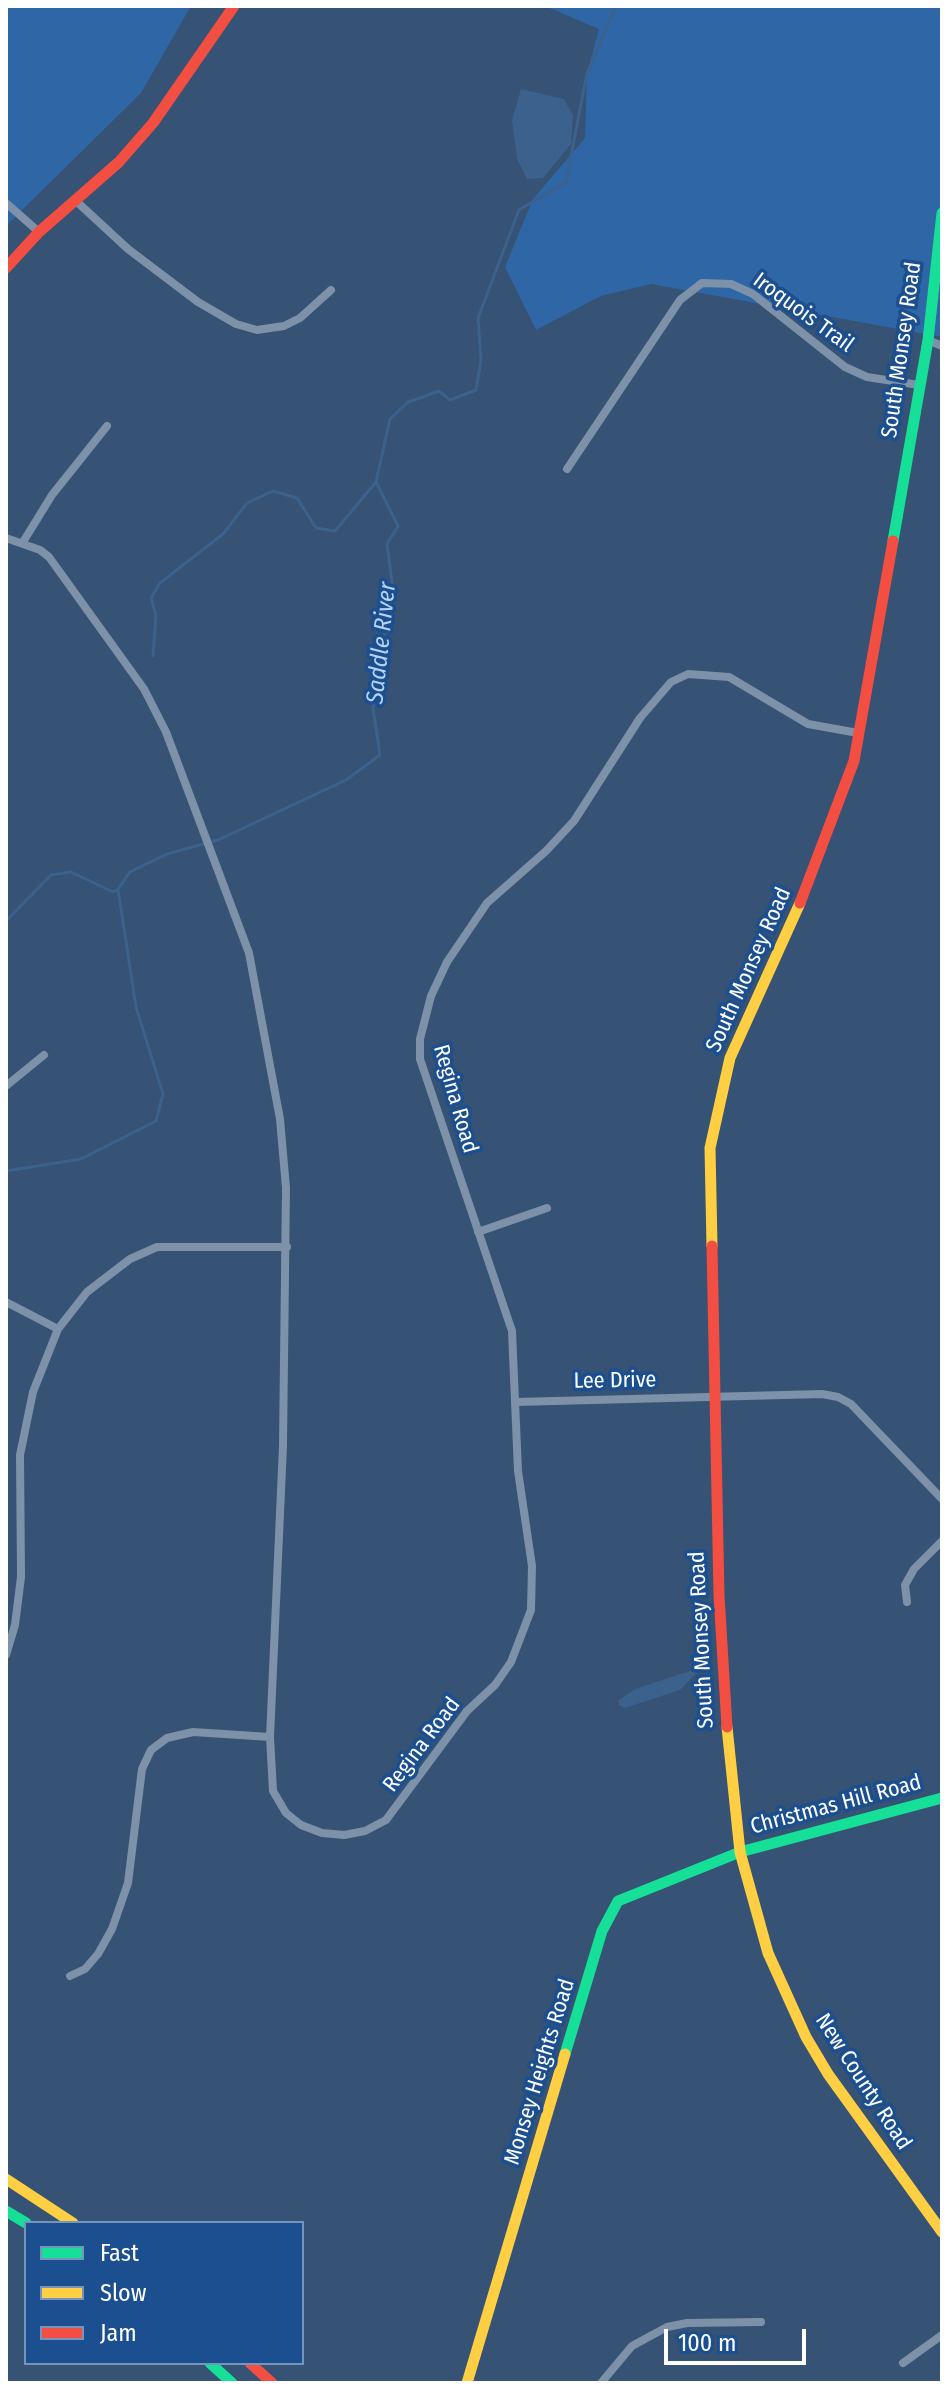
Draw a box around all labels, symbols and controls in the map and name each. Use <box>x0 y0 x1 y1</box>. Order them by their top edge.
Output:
street label: South Monsey Road <box>877 260 927 440</box>
street label: Iroquois Trail <box>747 268 859 358</box>
water label: Saddle River <box>361 581 403 705</box>
street label: South Monsey Road <box>701 884 797 1056</box>
street label: Regina Road <box>427 1042 483 1156</box>
street label: Lee Drive <box>573 1367 657 1395</box>
street label: South Monsey Road <box>684 1551 720 1729</box>
street label: Regina Road <box>378 1693 466 1797</box>
street label: Christmas Hill Road <box>748 1770 924 1840</box>
street label: Monsey Heights Road <box>499 1976 581 2168</box>
street label: New County Road <box>809 2009 917 2155</box>
legend <box>24 2221 304 2365</box>
text: Fast <box>100 2239 139 2267</box>
text: Slow <box>100 2279 146 2307</box>
scale bar <box>668 2313 810 2363</box>
text: Jam <box>100 2319 137 2347</box>
text: 100 m <box>678 2329 736 2357</box>

